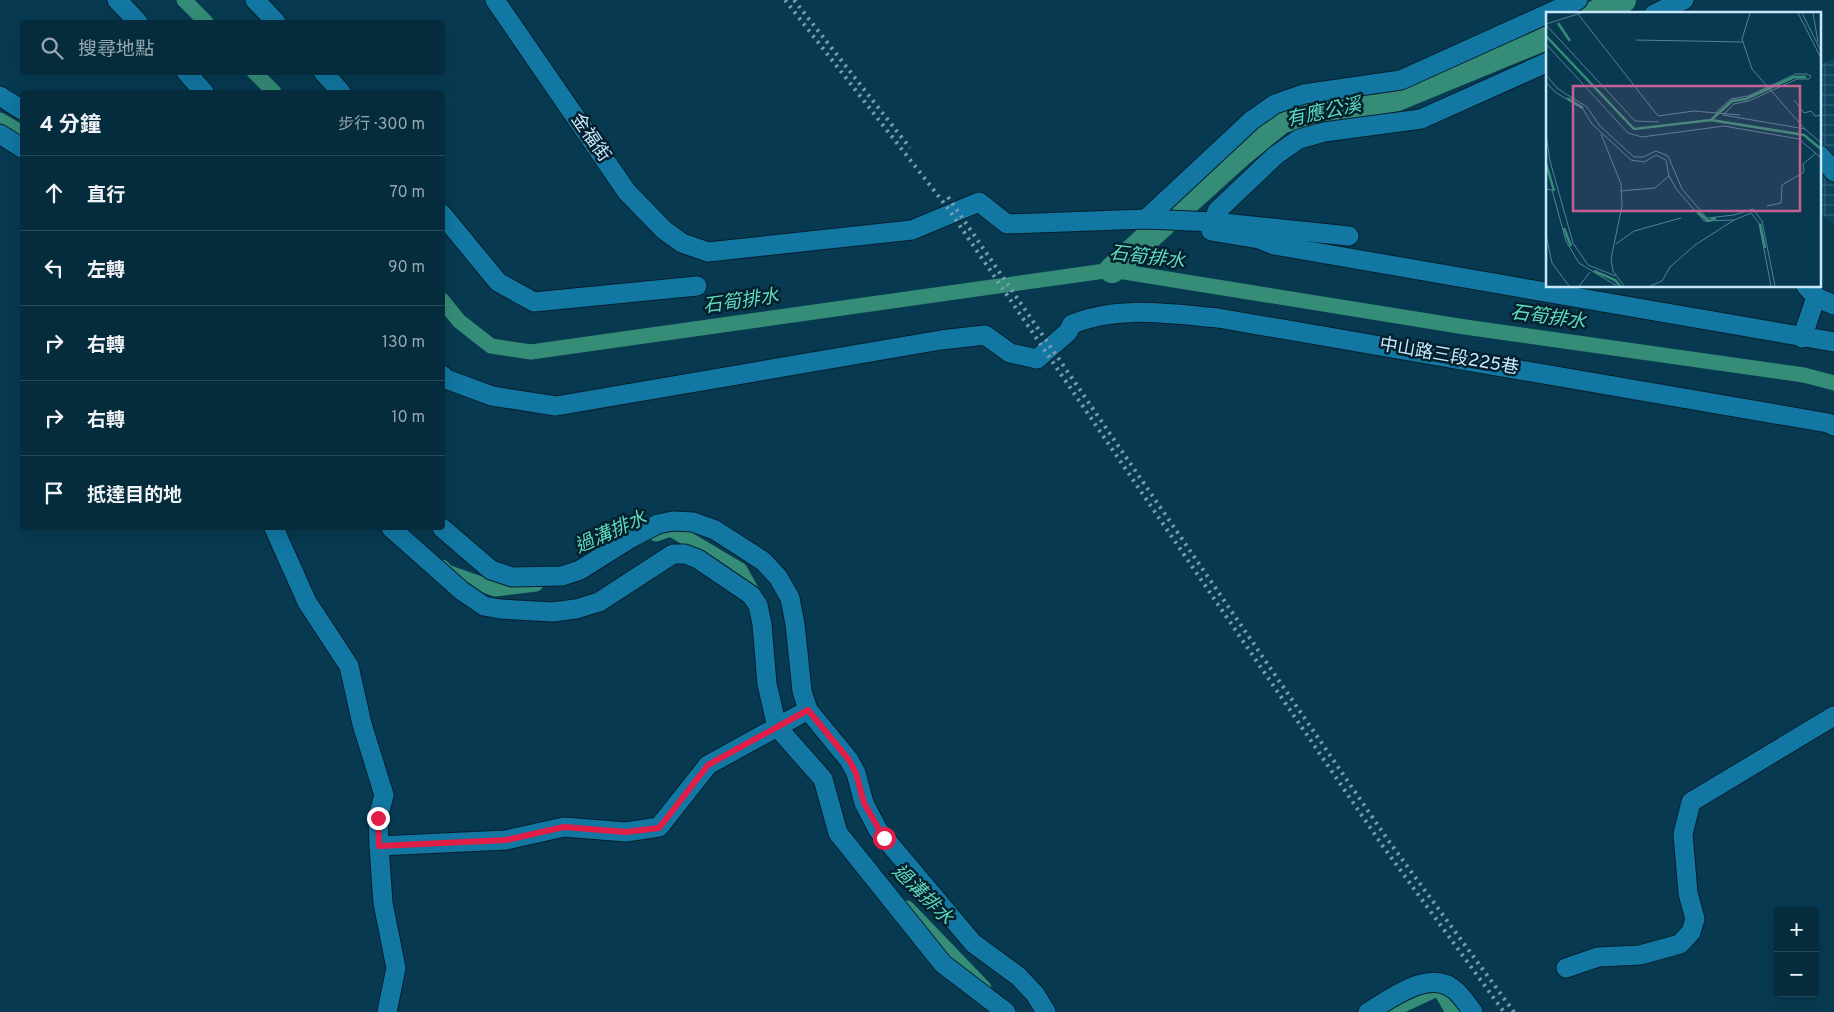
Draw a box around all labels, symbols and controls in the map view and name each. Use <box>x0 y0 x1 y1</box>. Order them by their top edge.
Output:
inset map <box>1546 12 1822 288</box>
search box <box>20 20 445 75</box>
icon: search <box>38 34 66 62</box>
text: 搜尋地點 <box>78 38 154 62</box>
water label: 有應公溪 <box>1284 93 1367 133</box>
street label: 金福街 <box>565 109 615 167</box>
text: 4 分鐘 <box>40 112 101 139</box>
text: 步行 · 300 m <box>338 115 425 135</box>
icon: ahead <box>40 179 68 207</box>
text: 70 m <box>390 183 425 203</box>
text: 直行 <box>87 184 125 208</box>
water label: 石筍排水 <box>1108 241 1187 275</box>
icon: left <box>40 254 68 282</box>
text: 90 m <box>388 258 425 278</box>
text: 左轉 <box>87 259 125 283</box>
water label: 石筍排水 <box>702 285 781 319</box>
water label: 石筍排水 <box>1509 301 1588 335</box>
icon: right <box>40 329 68 357</box>
text: 130 m <box>382 333 425 353</box>
street label: 中山路三段225巷 <box>1377 333 1521 381</box>
text: 右轉 <box>87 334 125 358</box>
icon: right <box>40 404 68 432</box>
text: 10 m <box>391 408 425 428</box>
text: 右轉 <box>87 409 125 433</box>
icon: arrive <box>40 479 68 507</box>
text: 抵達目的地 <box>87 484 182 508</box>
water label: 過溝排水 <box>571 506 652 559</box>
route end <box>367 807 390 830</box>
route start <box>873 827 896 850</box>
water label: 過溝排水 <box>887 860 958 931</box>
map controls <box>1774 907 1819 997</box>
button: + <box>1774 907 1819 952</box>
button: − <box>1774 952 1819 997</box>

